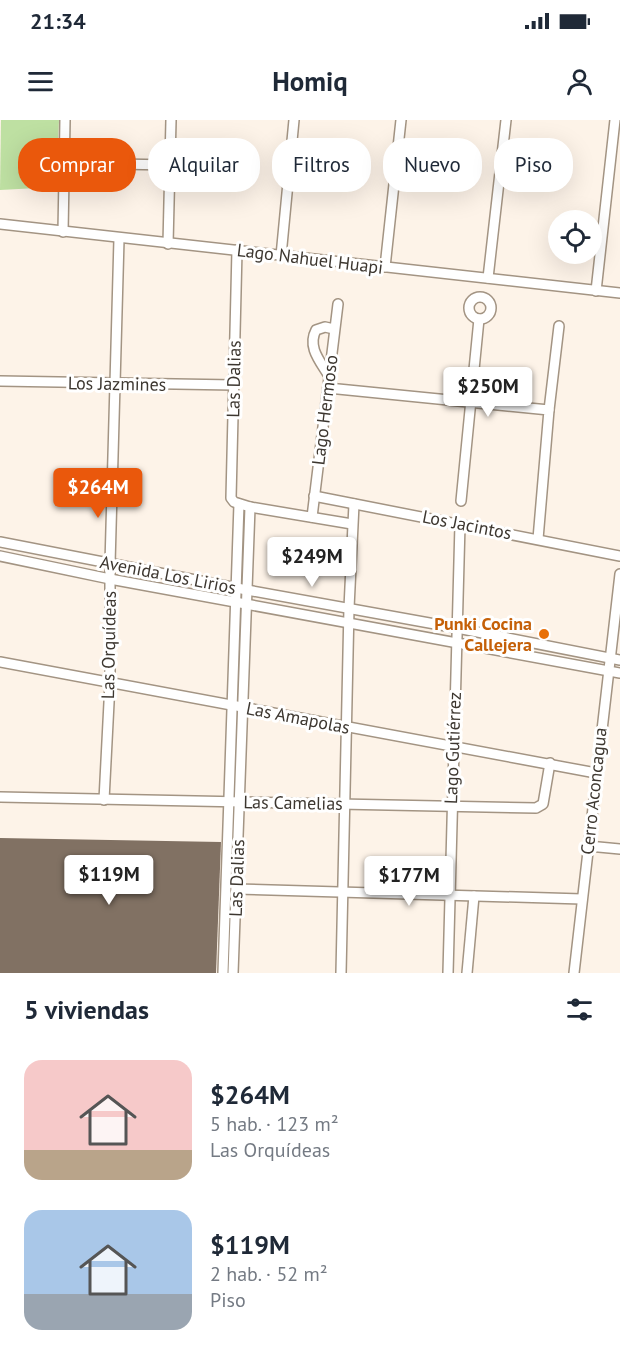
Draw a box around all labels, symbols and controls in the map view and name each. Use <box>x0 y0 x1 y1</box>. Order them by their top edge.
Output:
text: 21:34 <box>30 7 86 35</box>
text: Homiq <box>272 64 348 98</box>
icon: menu <box>24 65 57 98</box>
icon: person <box>563 65 596 98</box>
chip: Comprar <box>18 138 136 192</box>
chip: Alquilar <box>148 138 260 192</box>
chip: Filtros <box>272 138 371 192</box>
chip: Nuevo <box>383 138 482 192</box>
chip: Piso <box>494 138 573 192</box>
map controls <box>548 210 602 264</box>
button: locate <box>548 210 602 264</box>
street label: Lago Nahuel Huapi <box>236 238 384 279</box>
street label: Las Dalias <box>221 340 246 418</box>
street label: Lago Hermoso <box>306 354 343 466</box>
pin: $250M <box>446 367 530 418</box>
street label: Los Jazmines <box>68 371 166 396</box>
text: $250M <box>457 373 519 399</box>
pin: $264M <box>56 468 140 519</box>
text: $264M <box>67 474 129 500</box>
street label: Los Jacintos <box>421 505 514 544</box>
pin: $249M <box>270 537 354 588</box>
text: $249M <box>281 543 343 569</box>
street label: Avenida Los Lirios <box>98 550 238 599</box>
street label: Las Orquídeas <box>96 591 121 699</box>
place label: Punki Cocina Callejera <box>434 612 532 656</box>
marker: Punki Cocina Callejera <box>537 627 551 641</box>
street label: Lago Gutiérrez <box>439 692 466 804</box>
street label: Las Amapolas <box>244 696 352 739</box>
street label: Cerro Aconcagua <box>575 726 612 856</box>
street label: Las Camelias <box>243 790 343 815</box>
street label: Las Dalias <box>224 839 249 917</box>
pin: $119M <box>67 855 151 906</box>
pin: $177M <box>367 856 451 907</box>
text: $119M <box>78 861 140 887</box>
text: $177M <box>378 862 440 888</box>
text: 5 viviendas <box>24 993 149 1026</box>
icon: filters <box>563 993 596 1026</box>
text: $264M <box>210 1078 290 1111</box>
icon: home <box>72 1084 144 1156</box>
text: 5 hab. · 123 m² <box>210 1111 339 1137</box>
text: Las Orquídeas <box>210 1137 330 1163</box>
text: $119M <box>210 1228 290 1261</box>
icon: home <box>72 1234 144 1306</box>
text: 2 hab. · 52 m² <box>210 1261 328 1287</box>
text: Piso <box>210 1287 246 1313</box>

